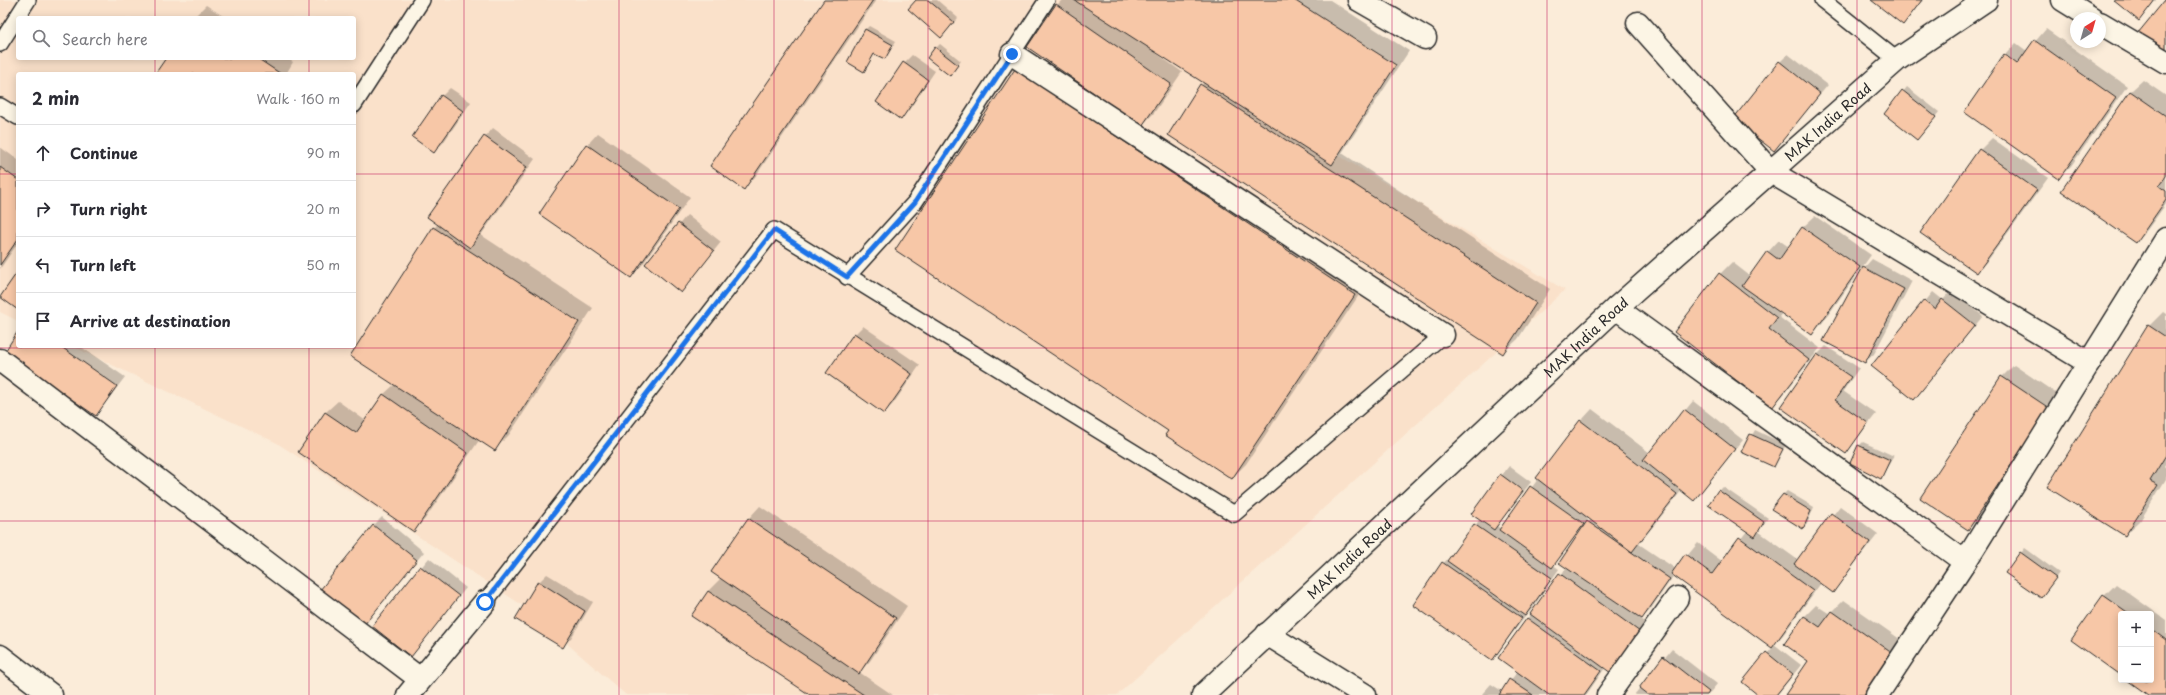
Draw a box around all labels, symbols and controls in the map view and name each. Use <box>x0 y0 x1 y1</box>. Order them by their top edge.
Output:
north arrow <box>2070 12 2106 48</box>
search box <box>16 16 356 60</box>
icon: search <box>30 27 52 49</box>
text: Search here <box>62 27 148 50</box>
route end <box>1003 45 1021 63</box>
street label: MAK India Road <box>1779 77 1876 166</box>
text: 2 min <box>32 85 79 111</box>
text: Walk · 160 m <box>257 89 340 108</box>
text: Continue <box>70 141 138 164</box>
icon: ahead <box>32 142 54 164</box>
text: 90 m <box>307 143 340 162</box>
text: Turn right <box>70 197 147 220</box>
icon: right <box>32 198 54 220</box>
text: 20 m <box>306 199 340 218</box>
text: Turn left <box>70 253 136 276</box>
icon: left <box>32 254 54 276</box>
text: 50 m <box>306 255 340 274</box>
street label: MAK India Road <box>1538 292 1633 382</box>
text: Arrive at destination <box>70 309 231 332</box>
icon: arrive <box>32 310 54 332</box>
street label: MAK India Road <box>1302 513 1396 603</box>
route start <box>476 593 494 611</box>
map controls <box>2118 611 2154 683</box>
button: + <box>2118 611 2154 647</box>
button: − <box>2118 647 2154 683</box>

